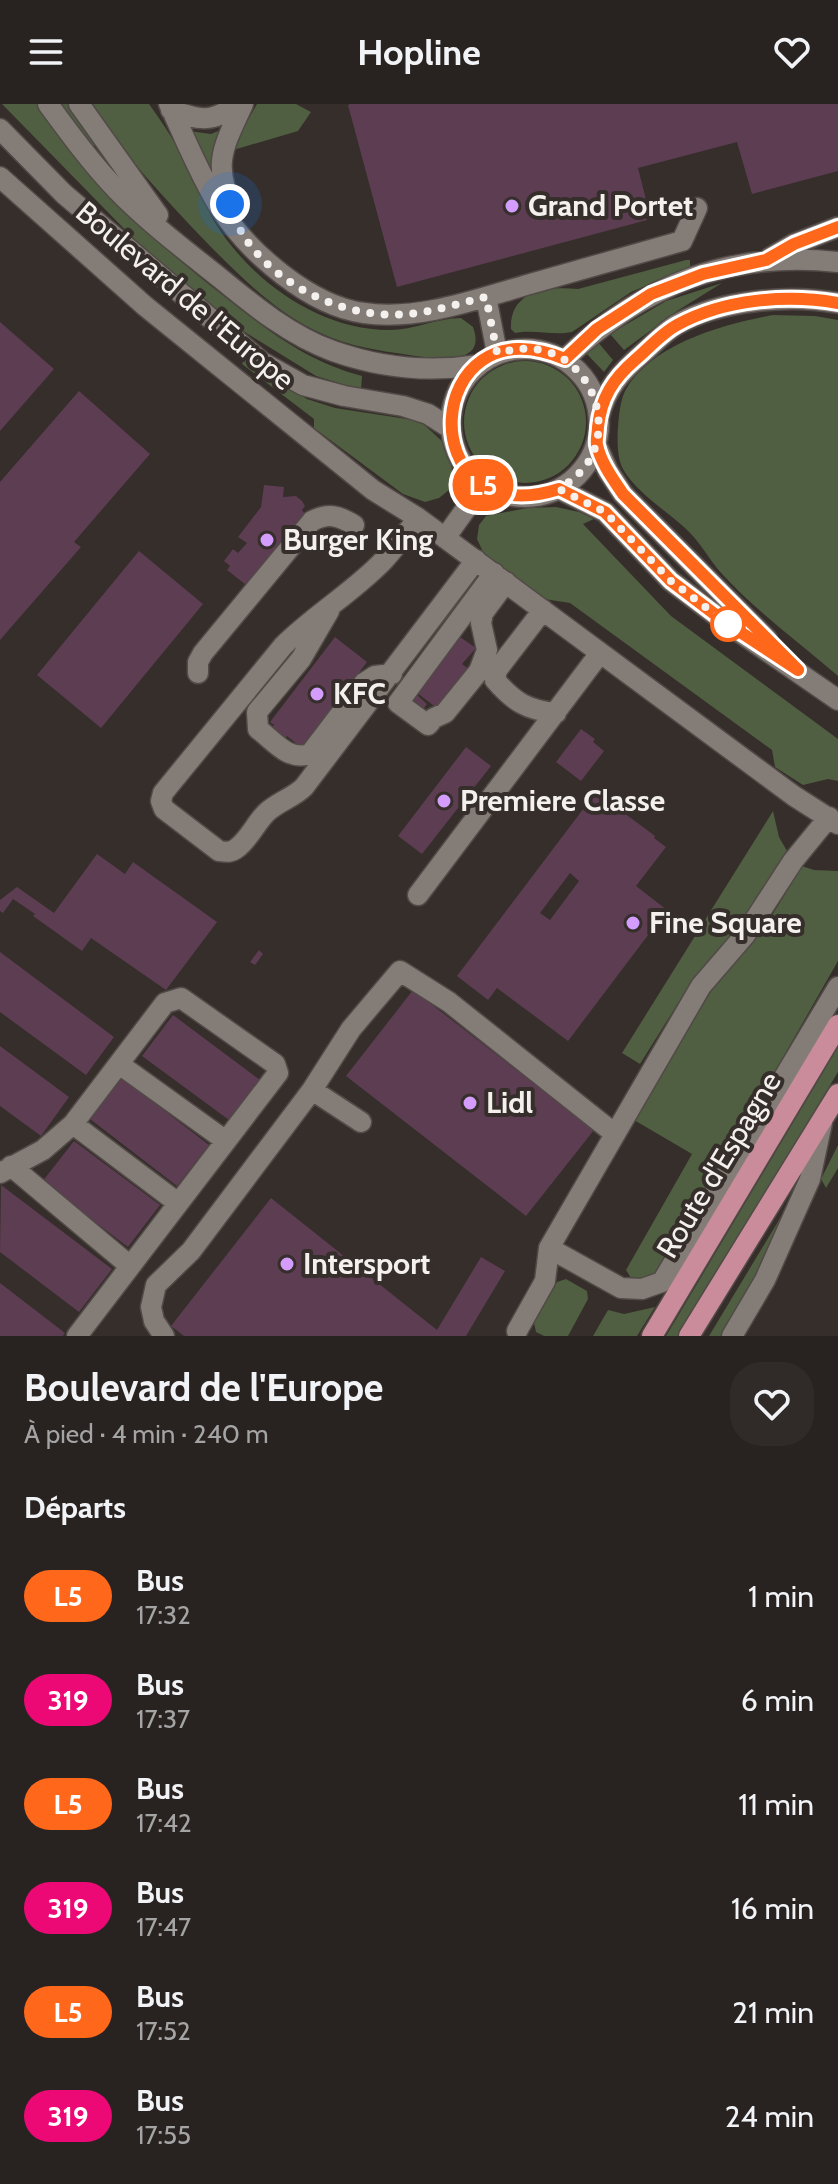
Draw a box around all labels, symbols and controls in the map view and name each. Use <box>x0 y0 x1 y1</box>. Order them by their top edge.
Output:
icon: menu <box>24 30 68 74</box>
text: Hopline <box>357 30 481 74</box>
icon: heart <box>770 30 814 74</box>
your location <box>210 184 250 224</box>
place label: Grand Portet <box>528 187 693 224</box>
street label: Boulevard de l'Europe <box>68 193 302 398</box>
marker: Grand Portet <box>503 197 521 215</box>
line badge: L5 <box>447 459 519 511</box>
text: L5 <box>468 468 498 502</box>
place label: Burger King <box>283 521 433 558</box>
marker: Burger King <box>258 531 276 549</box>
unlabelled marker <box>711 607 745 641</box>
place label: KFC <box>333 675 386 712</box>
marker: KFC <box>308 685 326 703</box>
place label: Premiere Classe <box>460 782 665 819</box>
marker: Premiere Classe <box>435 792 453 810</box>
place label: Fine Square <box>649 904 802 941</box>
marker: Fine Square <box>624 914 642 932</box>
street label: Route d'Espagne <box>648 1065 789 1265</box>
place label: Lidl <box>486 1084 533 1121</box>
marker: Lidl <box>461 1094 479 1112</box>
place label: Intersport <box>303 1245 430 1282</box>
marker: Intersport <box>278 1255 296 1273</box>
button: heart <box>730 1362 814 1446</box>
text: Boulevard de l'Europe <box>24 1364 383 1411</box>
text: À pied · 4 min · 240 m <box>24 1418 269 1450</box>
text: Départs <box>24 1489 126 1526</box>
text: Bus <box>136 1562 184 1599</box>
text: 1 min <box>748 1578 814 1615</box>
text: L5 <box>53 1579 83 1613</box>
text: 17:32 <box>136 1599 191 1631</box>
text: Bus <box>136 1666 184 1703</box>
text: 6 min <box>741 1682 814 1719</box>
text: 319 <box>47 1683 89 1717</box>
text: 17:37 <box>136 1703 190 1735</box>
text: Bus <box>136 1770 184 1807</box>
text: 11 min <box>738 1786 814 1823</box>
text: L5 <box>53 1787 83 1821</box>
text: 17:42 <box>136 1807 192 1839</box>
text: Bus <box>136 1874 184 1911</box>
text: 16 min <box>731 1890 814 1927</box>
text: 319 <box>47 1891 89 1925</box>
text: 17:47 <box>136 1911 191 1943</box>
text: Bus <box>136 1978 184 2015</box>
text: 21 min <box>732 1994 814 2031</box>
text: L5 <box>53 1995 83 2029</box>
text: 17:52 <box>136 2015 191 2047</box>
text: Bus <box>136 2082 184 2119</box>
text: 24 min <box>725 2098 814 2135</box>
text: 319 <box>47 2099 89 2133</box>
text: 17:55 <box>136 2119 191 2151</box>

